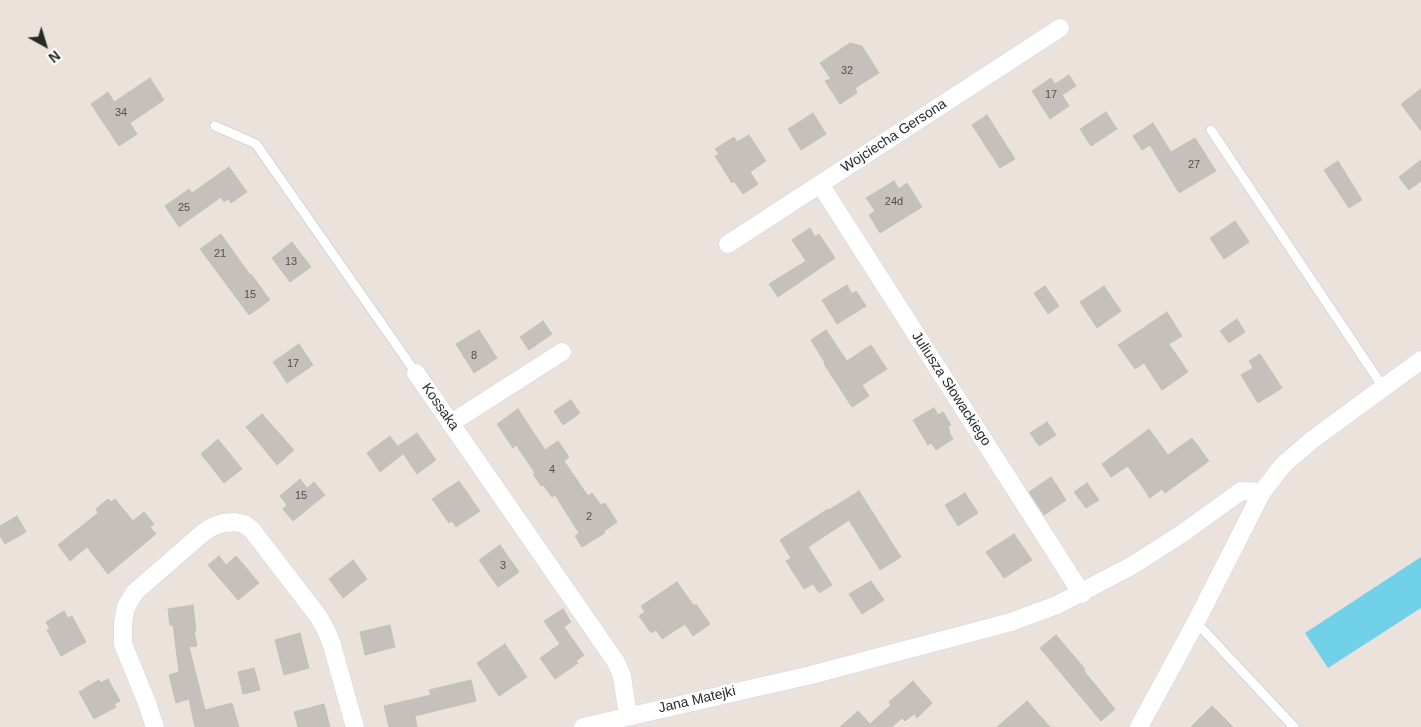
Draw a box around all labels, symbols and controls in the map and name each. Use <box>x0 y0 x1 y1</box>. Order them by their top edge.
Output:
north arrow <box>20 20 70 70</box>
text: N <box>45 47 63 66</box>
house number: 32 <box>841 64 853 78</box>
house number: 17 <box>1045 88 1057 102</box>
street label: Wojciecha Gersona <box>838 96 950 176</box>
house number: 34 <box>115 106 127 120</box>
house number: 27 <box>1188 158 1200 172</box>
house number: 24d <box>885 195 903 209</box>
house number: 25 <box>178 201 190 215</box>
house number: 21 <box>214 247 226 261</box>
house number: 13 <box>285 255 297 269</box>
house number: 15 <box>244 288 256 302</box>
street label: Juliusza Słowackiego <box>908 329 994 449</box>
house number: 8 <box>471 349 477 363</box>
house number: 17 <box>287 357 299 371</box>
street label: Kossaka <box>418 380 462 434</box>
house number: 4 <box>549 463 555 477</box>
house number: 15 <box>295 489 307 503</box>
house number: 2 <box>586 510 592 524</box>
house number: 3 <box>500 559 506 573</box>
street label: Jana Matejki <box>657 683 737 717</box>

